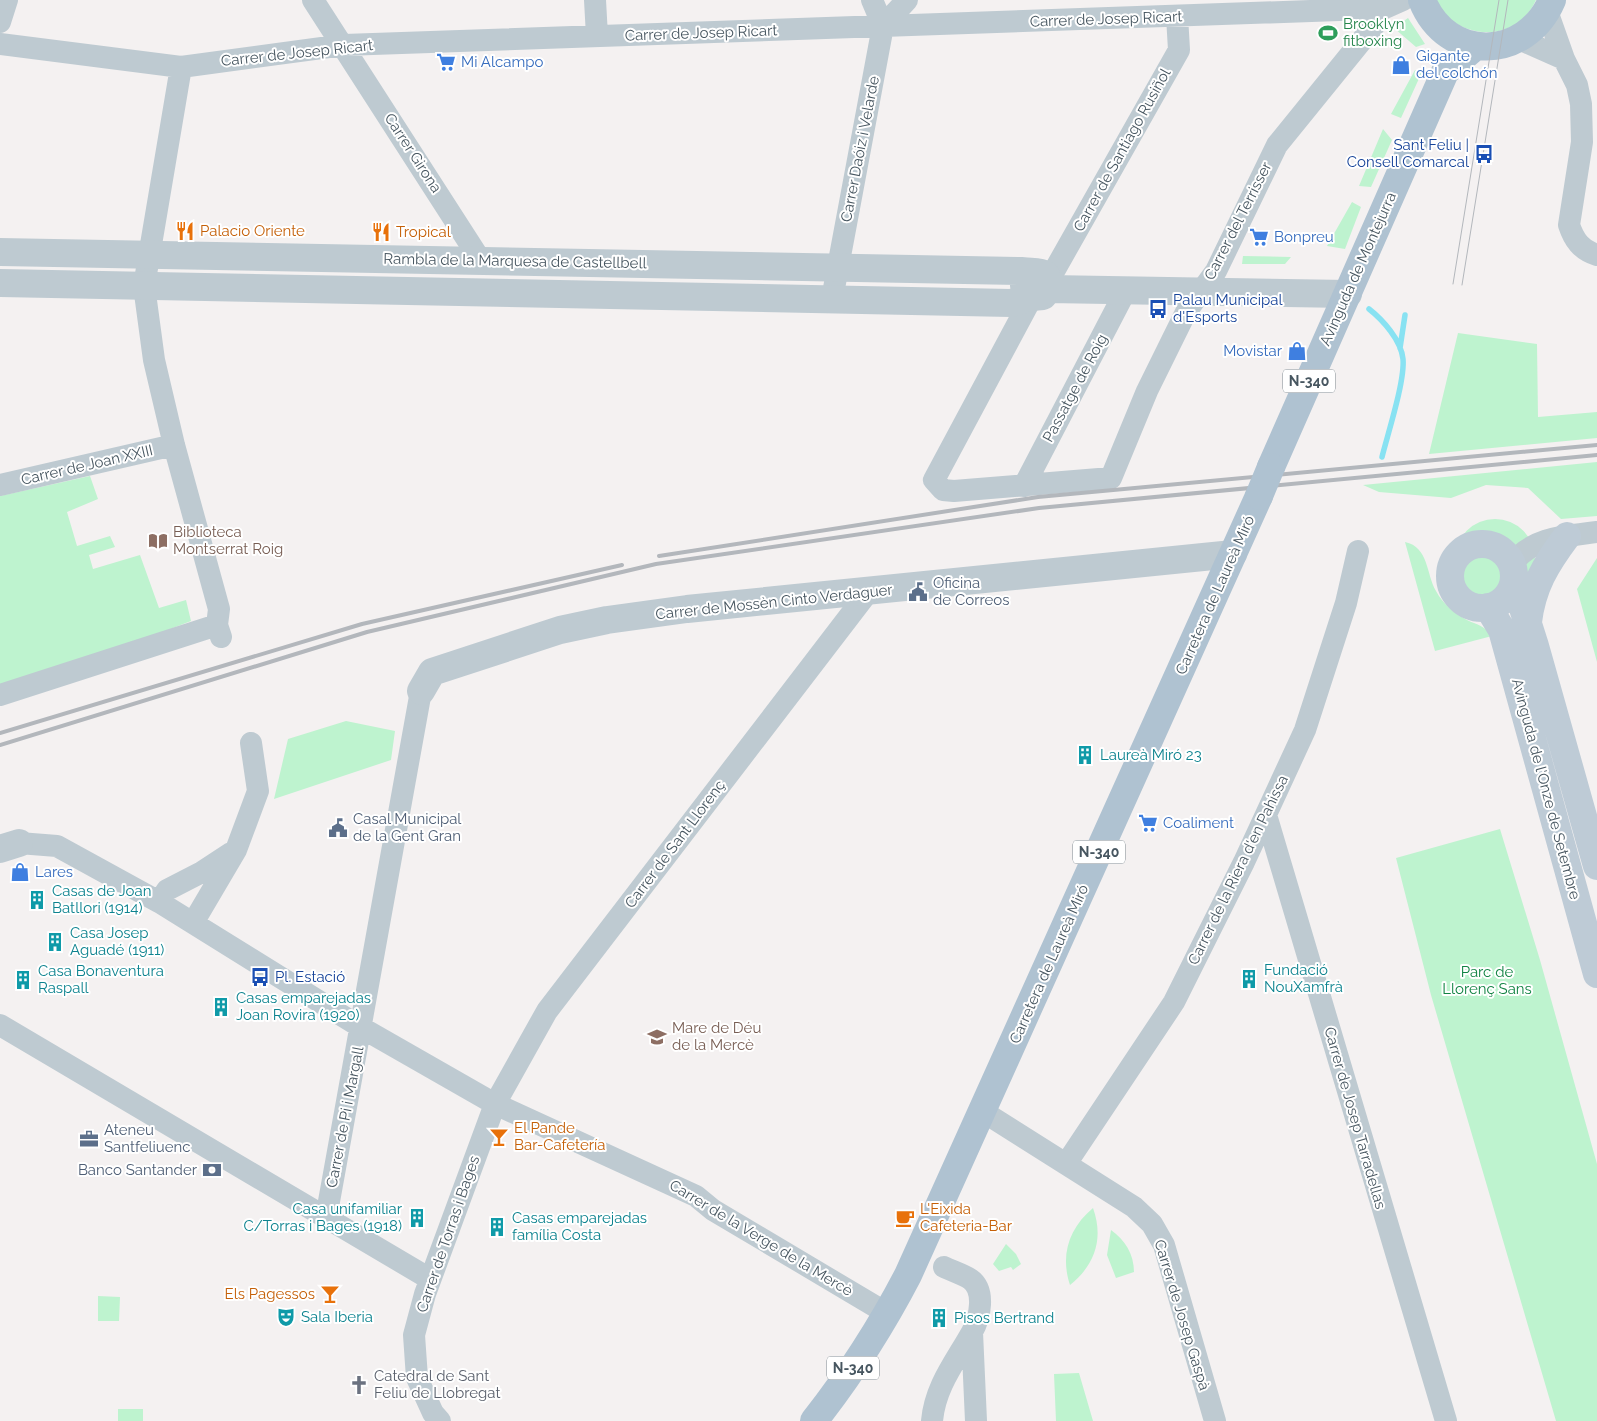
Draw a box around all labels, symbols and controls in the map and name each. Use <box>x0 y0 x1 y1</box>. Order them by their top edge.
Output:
street label: Carrer de Josep Ricart <box>1029 7 1183 31</box>
place label: Brooklyn fitboxing <box>1343 15 1405 50</box>
street label: Carrer de Josep Ricart <box>624 21 778 45</box>
sports icon: Brooklyn fitboxing <box>1317 22 1339 44</box>
street label: Carrer de Josep Ricart <box>220 36 374 70</box>
place label: Gigante del colchón <box>1416 47 1497 82</box>
supermarket icon: Mi Alcampo <box>435 51 457 73</box>
place label: Mi Alcampo <box>461 53 543 71</box>
shop icon: Gigante del colchón <box>1390 54 1412 76</box>
street label: Carrer de Santiago Rusiñol <box>1070 65 1175 235</box>
street label: Carrer Daóiz i Velarde <box>837 74 883 224</box>
street label: Carrer Girona <box>381 110 445 196</box>
place label: Sant Feliu | Consell Comarcal <box>1347 136 1470 171</box>
bus stop icon: Sant Feliu | Consell Comarcal <box>1473 143 1495 165</box>
street label: Carrer del Terrisser <box>1200 158 1276 283</box>
street label: Avinguda de Montejurra <box>1316 189 1400 349</box>
restaurant icon: Palacio Oriente <box>174 220 196 242</box>
restaurant icon: Tropical <box>370 221 392 243</box>
place label: Palacio Oriente <box>200 222 305 240</box>
place label: Tropical <box>396 223 452 241</box>
supermarket icon: Bonpreu <box>1248 226 1270 248</box>
place label: Bonpreu <box>1274 228 1334 246</box>
street label: Rambla de la Marquesa de Castellbell <box>383 250 648 272</box>
place label: Palau Municipal d'Esports <box>1173 291 1283 326</box>
bus stop icon: Palau Municipal d'Esports <box>1147 298 1169 320</box>
street label: Passatge de Roig <box>1039 331 1111 445</box>
shop icon: Movistar <box>1286 340 1308 362</box>
place label: Movistar <box>1223 342 1283 360</box>
road number: N-340 <box>1283 370 1335 392</box>
street label: Carrer de Joan XXIII <box>19 441 155 489</box>
street label: Carretera de Laureà Miró <box>1172 513 1258 677</box>
place label: Biblioteca Montserrat Roig <box>173 523 283 558</box>
library icon: Biblioteca Montserrat Roig <box>147 530 169 552</box>
place label: Oficina de Correos <box>933 574 1009 609</box>
street label: Carrer de Mossèn Cinto Verdaguer <box>655 581 894 623</box>
public building icon: Oficina de Correos <box>907 581 929 603</box>
street label: Avinguda de l'Onze de Setembre <box>1508 677 1584 902</box>
building icon: Laureà Miró 23 <box>1074 744 1096 766</box>
place label: Laureà Miró 23 <box>1100 746 1202 764</box>
street label: Carrer de la Riera d'en Pahissa <box>1184 772 1292 968</box>
street label: Carrer de Sant Llorenç <box>621 776 729 912</box>
place label: Casal Municipal de la Gent Gran <box>353 810 462 845</box>
supermarket icon: Coaliment <box>1137 812 1159 834</box>
place label: Coaliment <box>1163 814 1234 832</box>
public building icon: Casal Municipal de la Gent Gran <box>327 817 349 839</box>
road number: N-340 <box>1073 840 1125 864</box>
shop icon: Lares <box>9 861 31 883</box>
place label: Lares <box>35 863 73 881</box>
place label: Casas de Joan Batllori (1914) <box>52 882 151 917</box>
street label: Carretera de Laureà Miró <box>1006 882 1092 1046</box>
building icon: Casas de Joan Batllori (1914) <box>26 889 48 911</box>
place label: Casa Josep Aguadé (1911) <box>70 924 164 959</box>
building icon: Casa Josep Aguadé (1911) <box>44 931 66 953</box>
place label: Fundació NouXamfrà <box>1264 961 1343 996</box>
place label: Casa Bonaventura Raspall <box>38 962 164 997</box>
park label: Parc de Llorenç Sans <box>1442 963 1532 998</box>
bus stop icon: Pl. Estació <box>249 966 271 988</box>
place label: Pl. Estació <box>275 968 345 986</box>
building icon: Fundació NouXamfrà <box>1238 968 1260 990</box>
building icon: Casa Bonaventura Raspall <box>12 969 34 991</box>
place label: Casas emparejadas Joan Rovira (1920) <box>236 989 371 1024</box>
building icon: Casas emparejadas Joan Rovira (1920) <box>210 996 232 1018</box>
place label: Mare de Déu de la Mercè <box>672 1019 761 1054</box>
street label: Carrer de Josep Tarradellas <box>1320 1025 1390 1211</box>
school or university icon: Mare de Déu de la Mercè <box>646 1026 668 1048</box>
street label: Carrer de Pi i Margall <box>322 1044 368 1189</box>
place label: El Pande Bar-Cafetería <box>514 1119 605 1154</box>
place label: Ateneu Santfeliuenc <box>104 1121 191 1156</box>
bar icon: El Pande Bar-Cafetería <box>488 1126 510 1148</box>
office icon: Ateneu Santfeliuenc <box>78 1128 100 1150</box>
street label: Carrer de Torras i Bages <box>413 1153 483 1315</box>
bank icon: Banco Santander <box>201 1159 223 1181</box>
place label: Banco Santander <box>78 1161 198 1179</box>
street label: Carrer de la Verge de la Mercè <box>666 1176 856 1300</box>
place label: Casa unifamiliar C/Torras i Bages (1918) <box>244 1200 403 1235</box>
place label: L'Eixida Cafeteria-Bar <box>920 1200 1013 1235</box>
building icon: Casa unifamiliar C/Torras i Bages (1918) <box>406 1207 428 1229</box>
cafe icon: L'Eixida Cafeteria-Bar <box>894 1207 916 1229</box>
place label: Casas emparejadas família Costa <box>512 1209 647 1244</box>
building icon: Casas emparejadas família Costa <box>486 1216 508 1238</box>
street label: Carrer de Josep Gaspà <box>1151 1237 1213 1393</box>
bar icon: Els Pagessos <box>319 1283 341 1305</box>
place label: Els Pagessos <box>225 1285 315 1303</box>
theatre icon: Sala Iberia <box>275 1306 297 1328</box>
building icon: Pisos Bertrand <box>928 1307 950 1329</box>
place label: Sala Iberia <box>301 1308 373 1326</box>
place label: Pisos Bertrand <box>954 1309 1054 1327</box>
road number: N-340 <box>827 1356 879 1380</box>
place label: Catedral de Sant Feliu de Llobregat <box>374 1367 500 1402</box>
church icon: Catedral de Sant Feliu de Llobregat <box>348 1374 370 1396</box>

